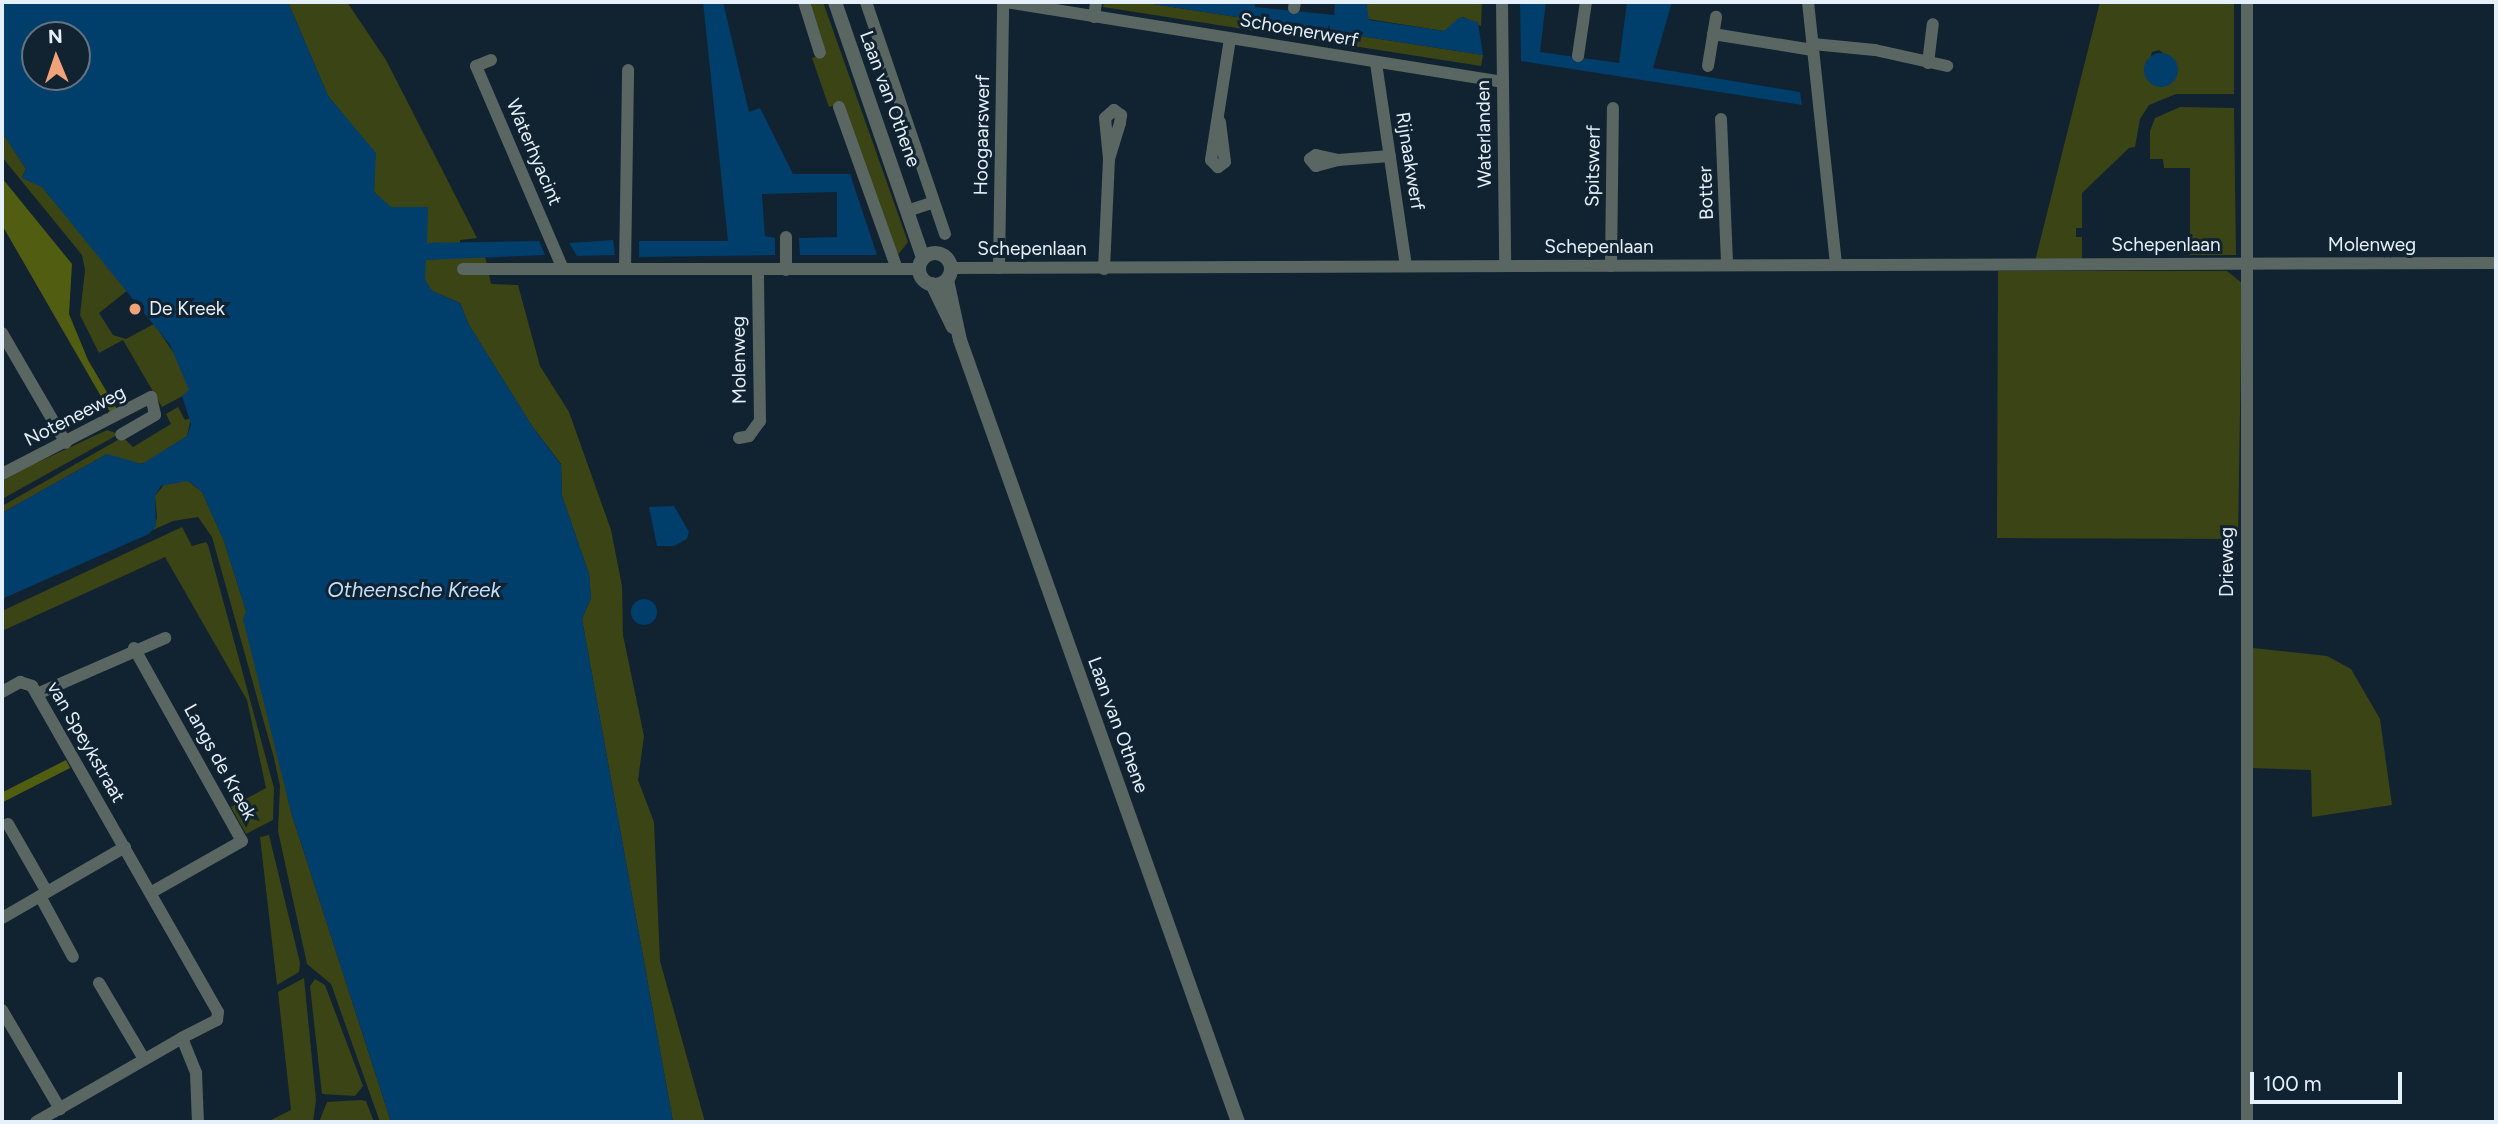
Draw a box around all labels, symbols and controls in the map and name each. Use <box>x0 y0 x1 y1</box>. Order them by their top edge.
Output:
street label: Schoenerwerf <box>1238 8 1360 52</box>
north arrow <box>21 21 91 91</box>
text: N <box>48 25 63 48</box>
street label: Laan van Othene <box>855 28 925 170</box>
street label: Hoogaarswerf <box>970 75 994 195</box>
street label: Waterlanden <box>1472 80 1496 188</box>
street label: Waterhyacint <box>501 95 567 209</box>
street label: Rijnaakwerf <box>1391 110 1429 212</box>
street label: Spitswerf <box>1581 125 1605 207</box>
street label: Botter <box>1694 166 1718 220</box>
street label: Schepenlaan <box>2111 234 2221 256</box>
street label: Molenweg <box>2328 234 2416 256</box>
street label: Schepenlaan <box>1544 236 1654 258</box>
street label: Schepenlaan <box>977 238 1087 260</box>
place label: De Kreek <box>149 298 225 320</box>
marker: De Kreek <box>127 301 143 317</box>
street label: Molenweg <box>727 316 751 404</box>
street label: Noteneeweg <box>21 381 129 451</box>
street label: Drieweg <box>2216 527 2238 597</box>
water label: Otheensche Kreek <box>327 577 501 603</box>
street label: Laan van Othene <box>1083 654 1153 796</box>
street label: van Speykstraat <box>42 677 130 807</box>
street label: Langs de Kreek <box>179 700 261 824</box>
scale bar <box>2253 1058 2405 1102</box>
text: 100 m <box>2263 1071 2322 1096</box>

